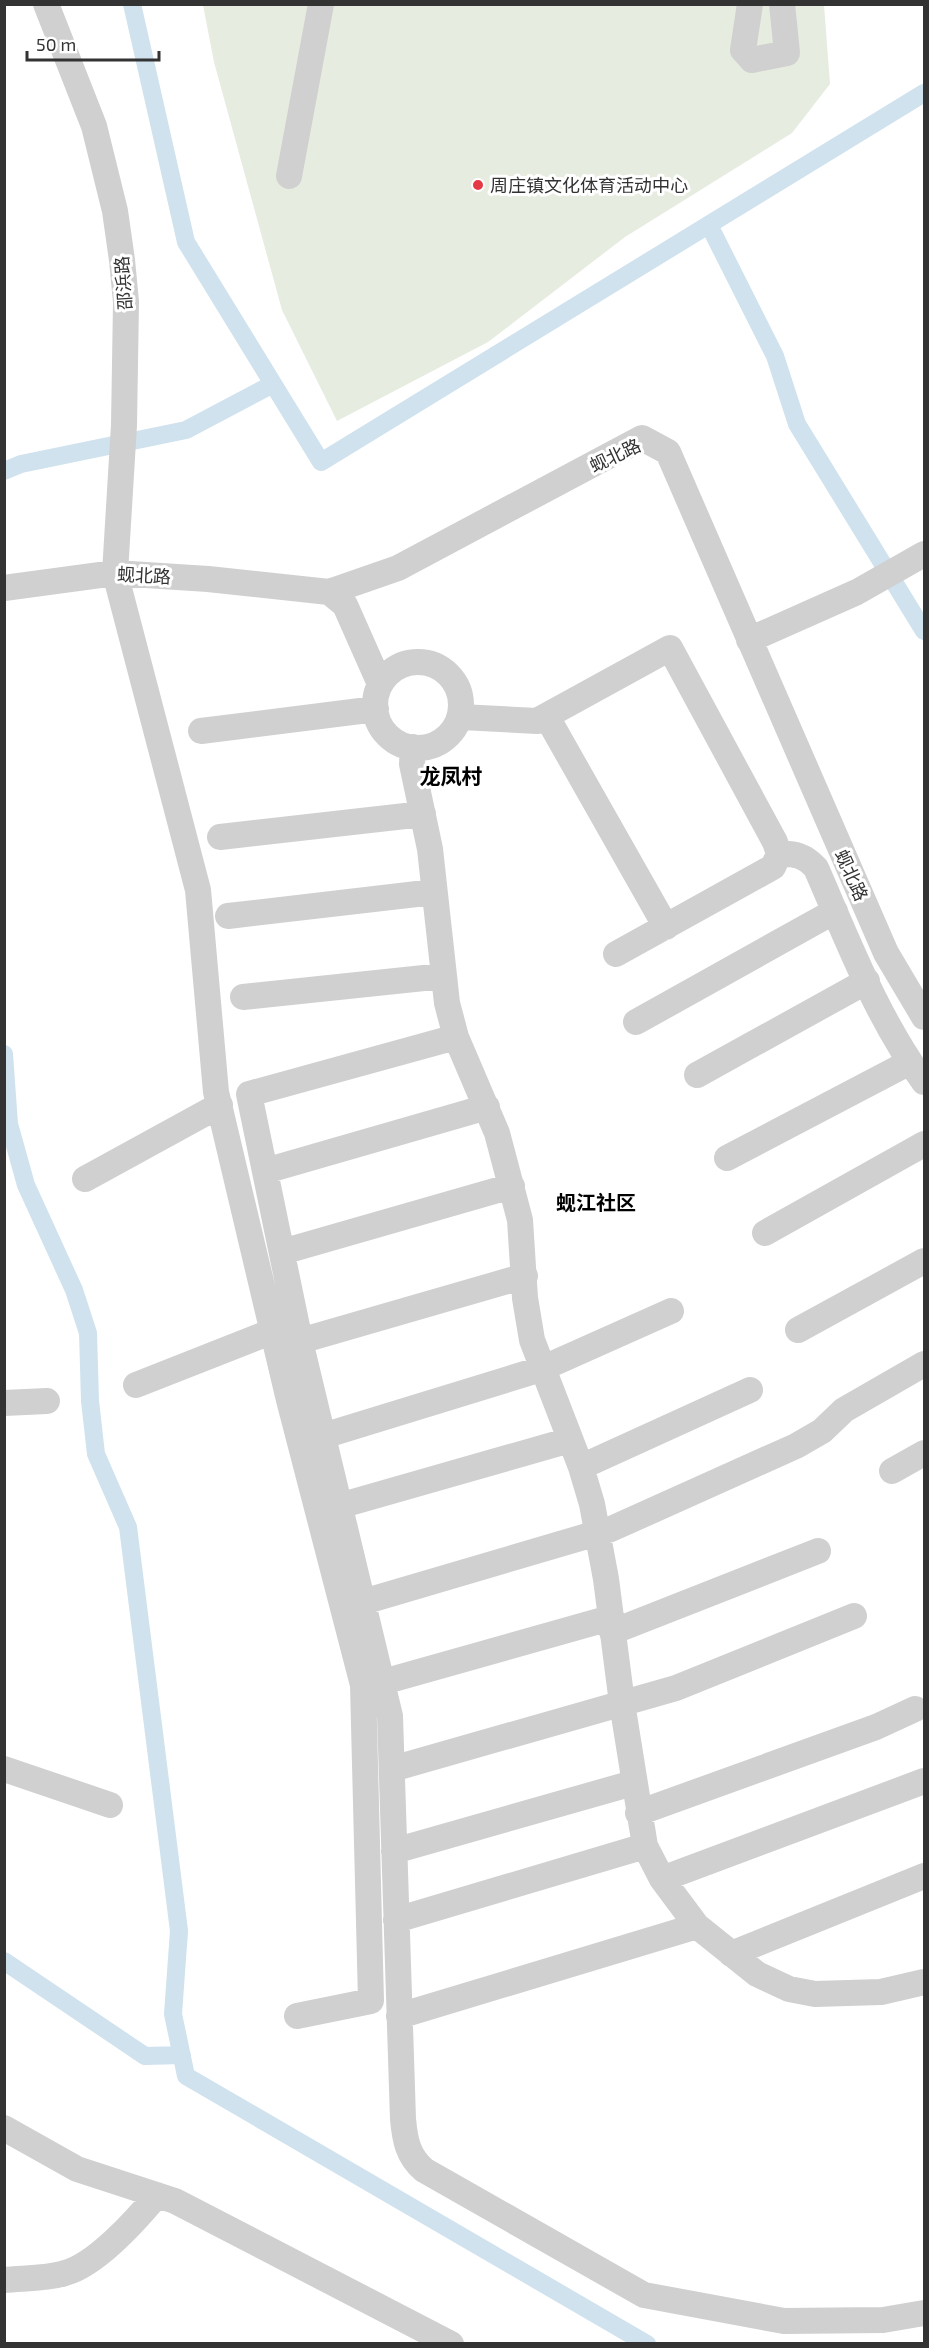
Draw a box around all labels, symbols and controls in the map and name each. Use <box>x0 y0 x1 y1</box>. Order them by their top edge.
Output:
scale bar <box>27 24 159 62</box>
text: 50 m <box>36 33 76 55</box>
place label: 周庄镇文化体育活动中心 <box>490 174 688 196</box>
marker: 周庄镇文化体育活动中心 <box>471 178 485 192</box>
street label: 邵浜路 <box>110 255 136 311</box>
street label: 蚬北路 <box>586 434 644 476</box>
street label: 蚬北路 <box>116 563 172 587</box>
district label: 龙凤村 <box>420 763 483 788</box>
street label: 蚬北路 <box>831 846 873 904</box>
district label: 蚬江社区 <box>556 1190 636 1214</box>

